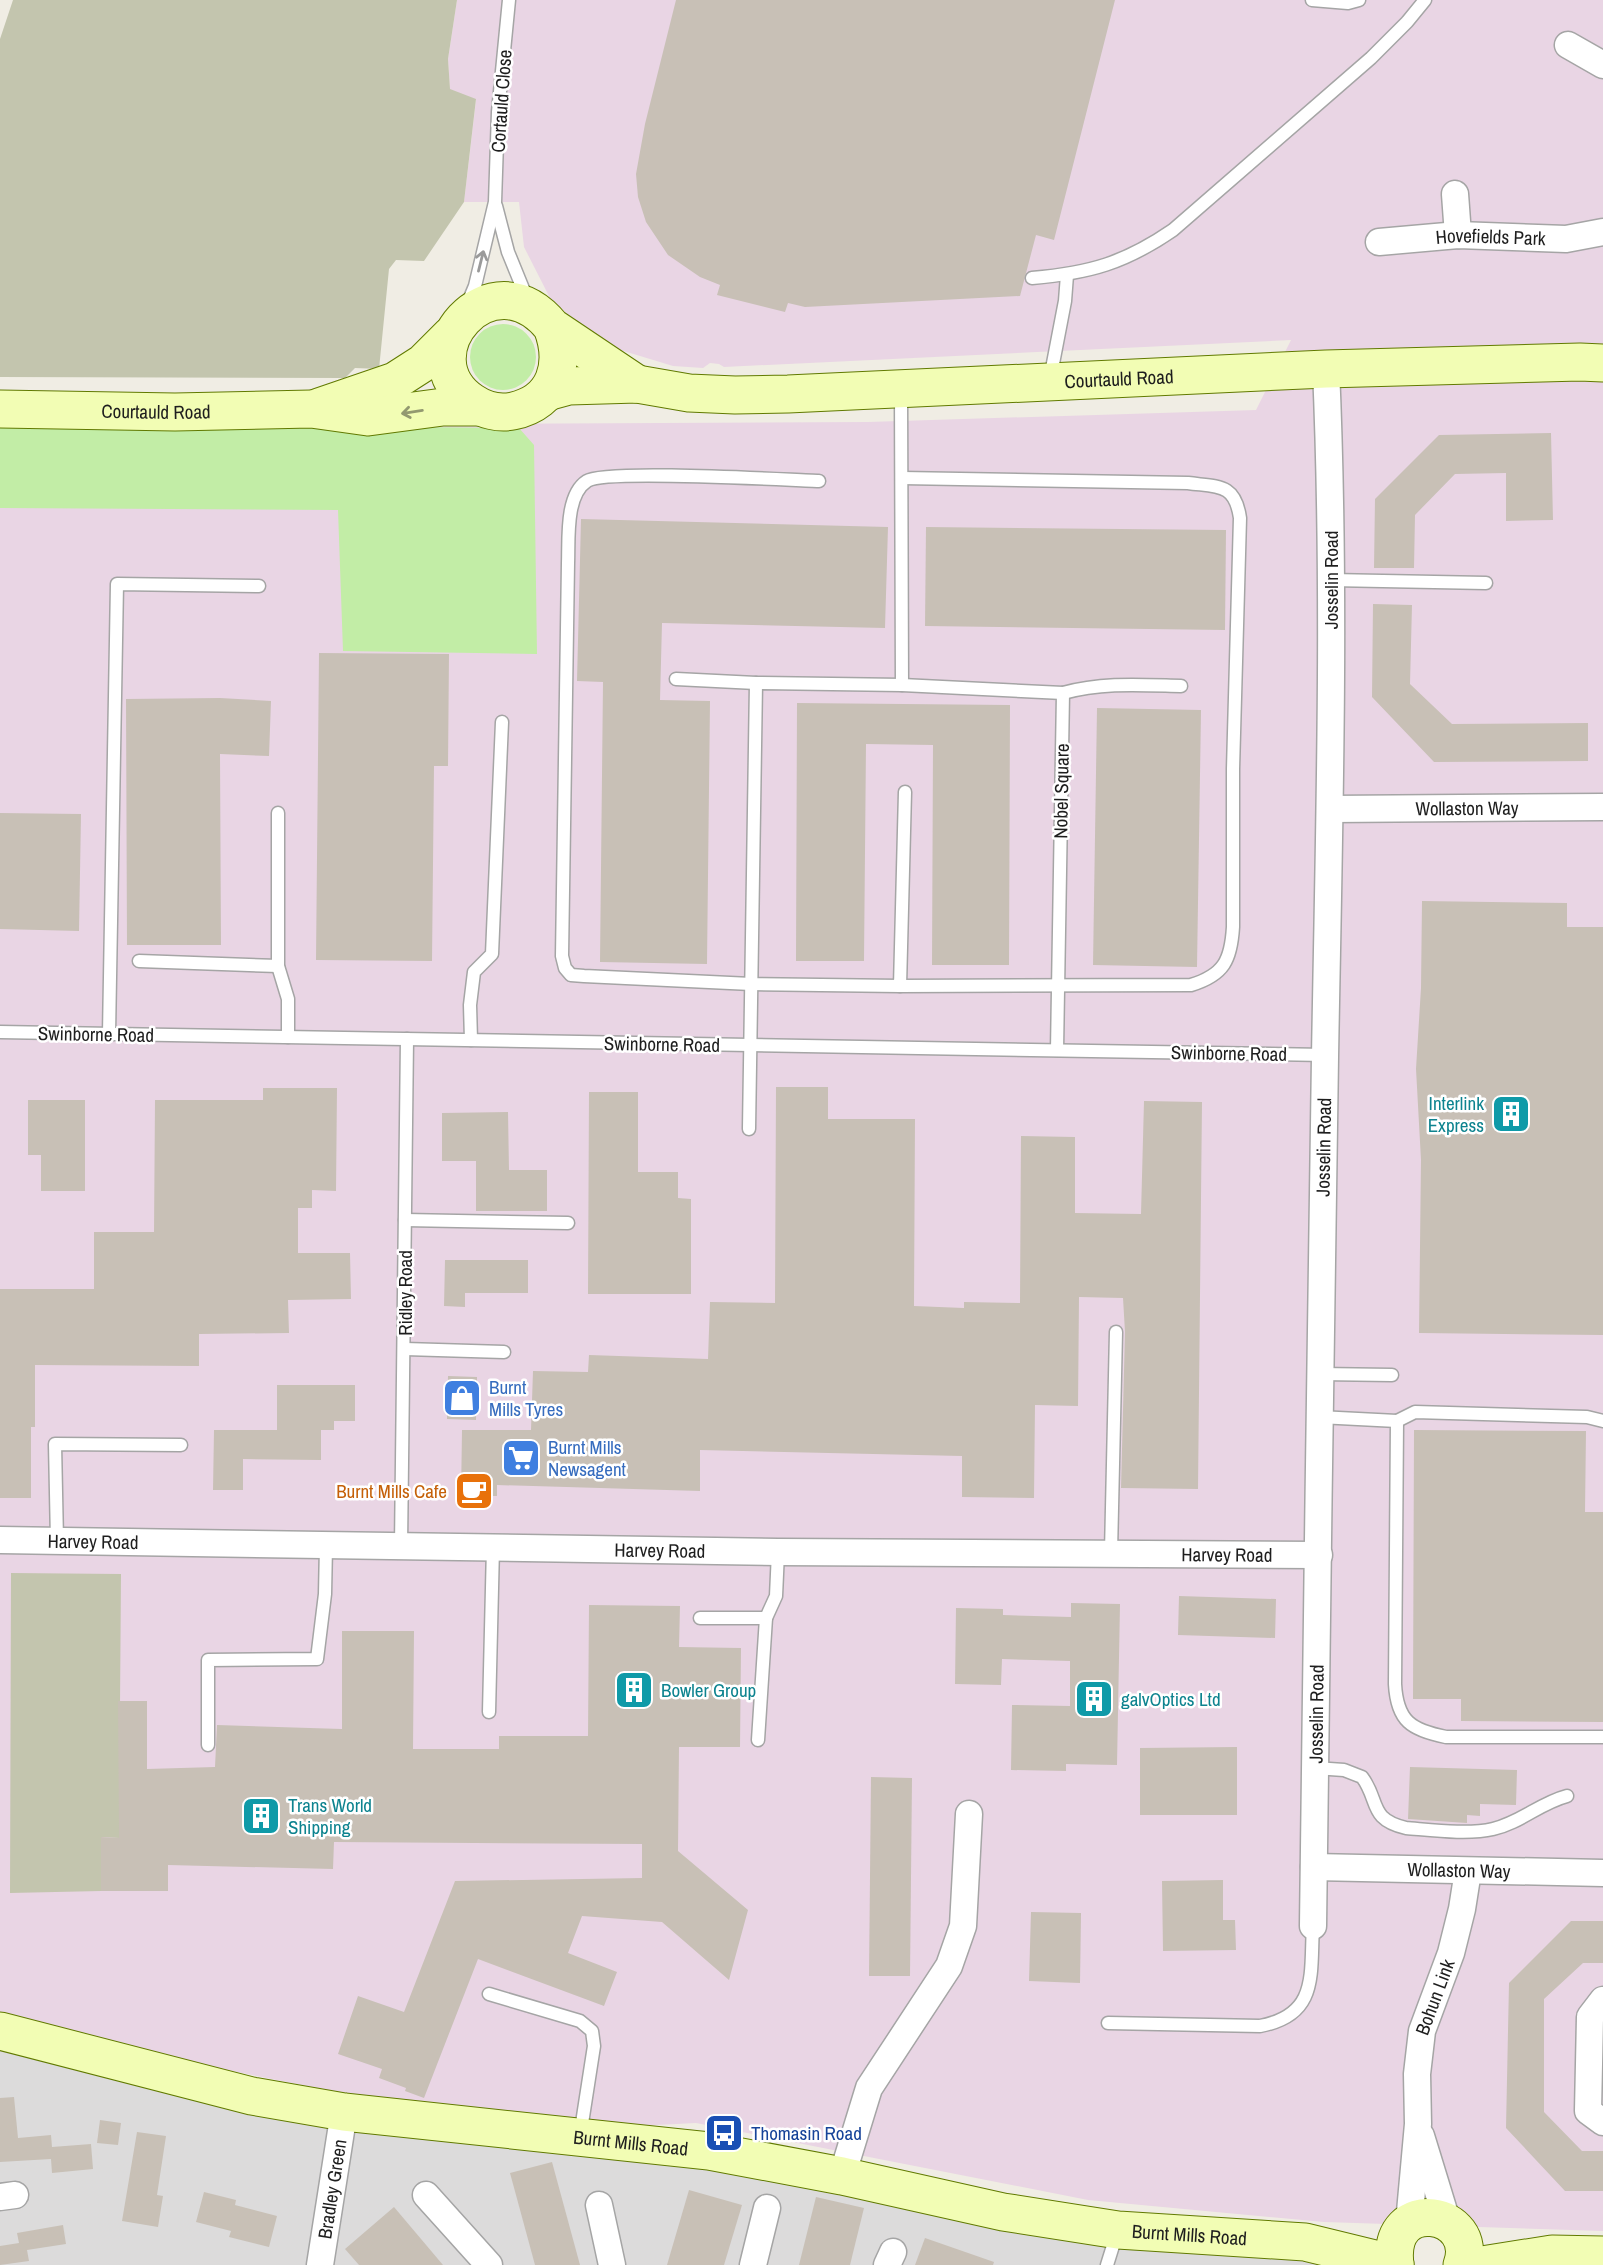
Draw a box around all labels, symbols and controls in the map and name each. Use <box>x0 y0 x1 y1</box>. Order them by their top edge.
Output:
street label: Cortauld Close <box>484 49 518 153</box>
street label: Hovefields Park <box>1435 222 1546 251</box>
one-way arrow <box>475 250 488 273</box>
street label: Courtauld Road <box>1064 363 1174 394</box>
street label: Courtauld Road <box>101 398 211 425</box>
one-way arrow <box>401 406 424 419</box>
street label: Josselin Road <box>1318 531 1344 629</box>
street label: Nobel Square <box>1047 743 1075 839</box>
street label: Wollaston Way <box>1415 795 1519 821</box>
street label: Swinborne Road <box>38 1020 154 1048</box>
street label: Swinborne Road <box>604 1030 720 1058</box>
street label: Swinborne Road <box>1171 1039 1287 1067</box>
place label: Interlink Express <box>1428 1090 1484 1138</box>
building icon: Interlink Express <box>1490 1093 1532 1135</box>
street label: Josselin Road <box>1309 1097 1337 1197</box>
street label: Ridley Road <box>392 1250 418 1336</box>
place label: Burnt Mills Tyres <box>489 1374 563 1422</box>
shop icon: Burnt Mills Tyres <box>441 1377 483 1419</box>
place label: Burnt Mills Newsagent <box>548 1434 627 1482</box>
supermarket icon: Burnt Mills Newsagent <box>500 1437 542 1479</box>
cafe icon: Burnt Mills Cafe <box>453 1470 495 1512</box>
place label: Burnt Mills Cafe <box>336 1478 447 1504</box>
street label: Harvey Road <box>47 1528 139 1555</box>
street label: Harvey Road <box>614 1536 706 1564</box>
street label: Harvey Road <box>1181 1541 1272 1568</box>
street label: Josselin Road <box>1302 1664 1330 1764</box>
building icon: Bowler Group <box>613 1669 655 1711</box>
place label: Bowler Group <box>661 1677 756 1703</box>
building icon: galvOptics Ltd <box>1073 1678 1115 1720</box>
place label: galvOptics Ltd <box>1121 1686 1221 1712</box>
place label: Trans World Shipping <box>288 1792 372 1840</box>
building icon: Trans World Shipping <box>240 1795 282 1837</box>
street label: Wollaston Way <box>1407 1856 1511 1884</box>
street label: Bohun Link <box>1409 1955 1461 2039</box>
bus stop icon: Thomasin Road <box>703 2112 745 2154</box>
place label: Thomasin Road <box>751 2120 862 2146</box>
street label: Burnt Mills Road <box>572 2124 689 2162</box>
street label: Bradley Green <box>311 2137 353 2241</box>
street label: Burnt Mills Road <box>1131 2218 1248 2251</box>

